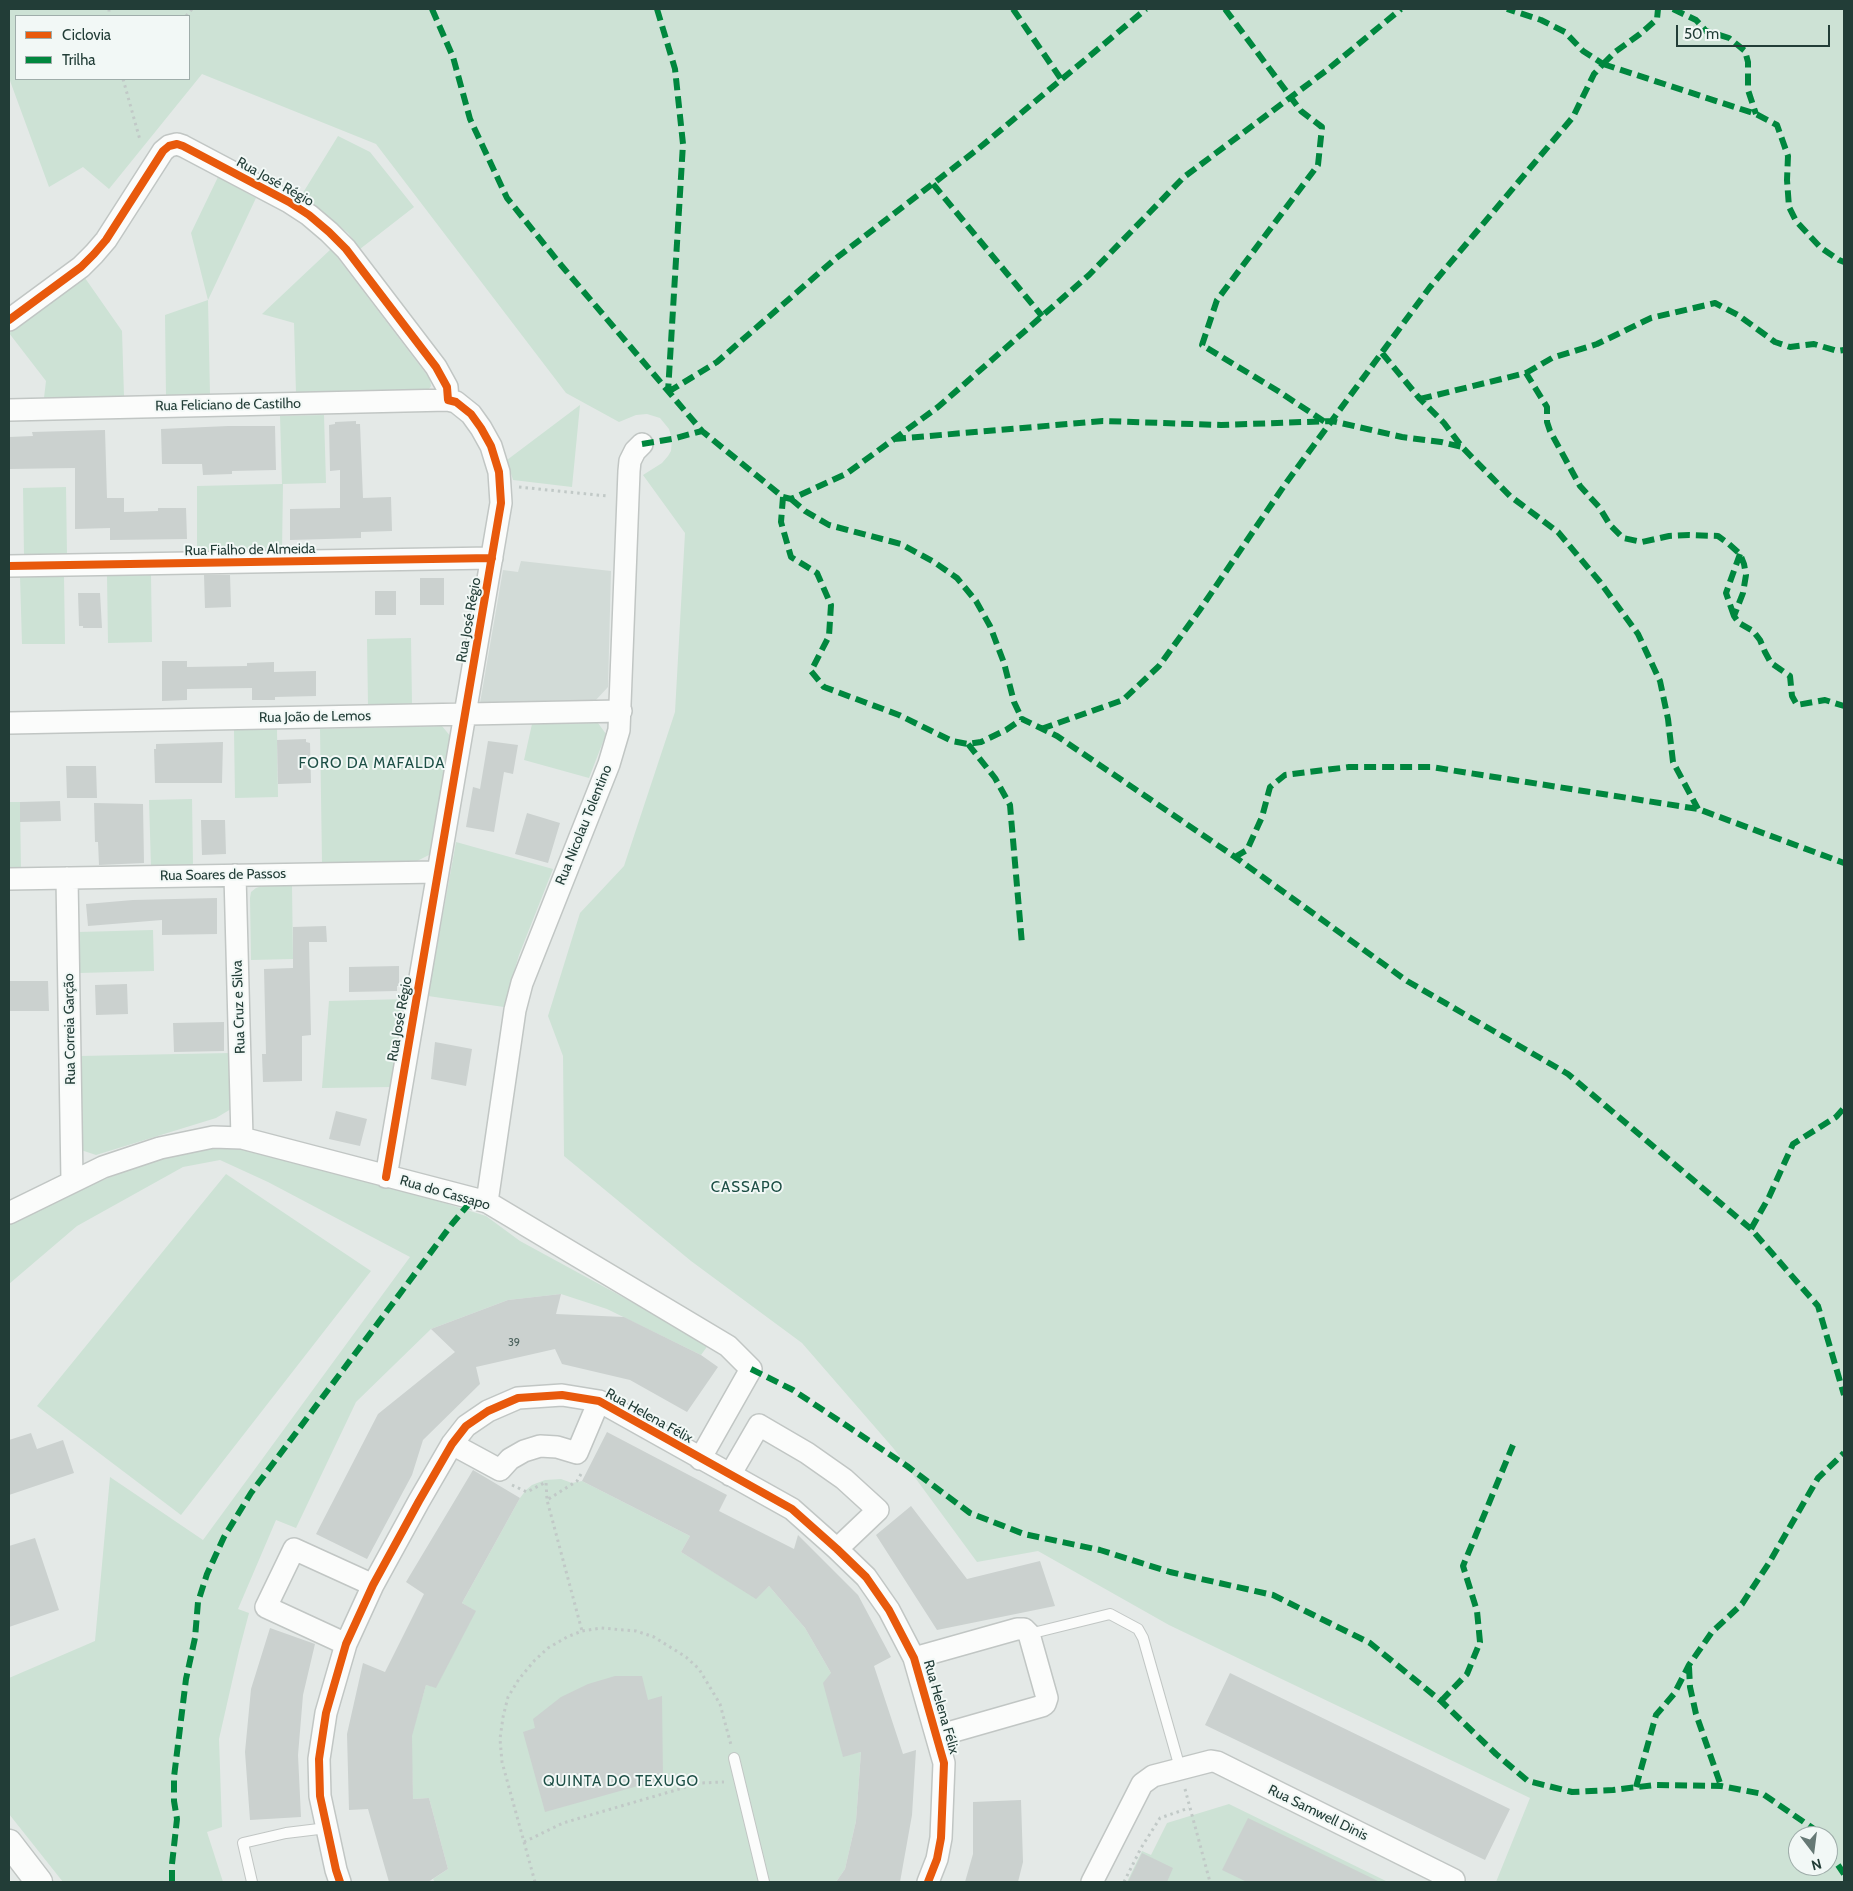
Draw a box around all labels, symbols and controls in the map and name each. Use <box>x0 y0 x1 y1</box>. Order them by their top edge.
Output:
legend <box>15 15 190 80</box>
scale bar <box>1678 15 1832 47</box>
text: 50 m <box>1684 25 1719 43</box>
text: Ciclovia <box>62 26 111 44</box>
text: Trilha <box>62 51 95 69</box>
street label: Rua José Régio <box>233 154 317 210</box>
street label: Rua Feliciano de Castilho <box>155 395 301 415</box>
street label: Rua Fialho de Almeida <box>184 540 316 560</box>
street label: Rua José Régio <box>453 576 485 664</box>
street label: Rua João de Lemos <box>259 708 371 726</box>
district label: FORO DA MAFALDA <box>297 755 447 773</box>
street label: Rua Nicolau Tolentino <box>552 762 616 888</box>
street label: Rua Soares de Passos <box>160 866 286 884</box>
street label: Rua Cruz e Silva <box>229 960 249 1054</box>
street label: Rua Correia Garção <box>61 973 79 1085</box>
street label: Rua José Régio <box>384 975 416 1063</box>
street label: Rua do Cassapo <box>398 1172 492 1214</box>
district label: CASSAPO <box>710 1179 784 1197</box>
house number: 39 <box>508 1336 520 1350</box>
street label: Rua Helena Félix <box>602 1385 696 1447</box>
street label: Rua Helena Félix <box>920 1658 962 1756</box>
district label: QUINTA DO TEXUGO <box>541 1773 701 1791</box>
street label: Rua Samwell Dinis <box>1265 1782 1371 1844</box>
north arrow <box>1788 1826 1838 1876</box>
text: N <box>1810 1855 1824 1874</box>

